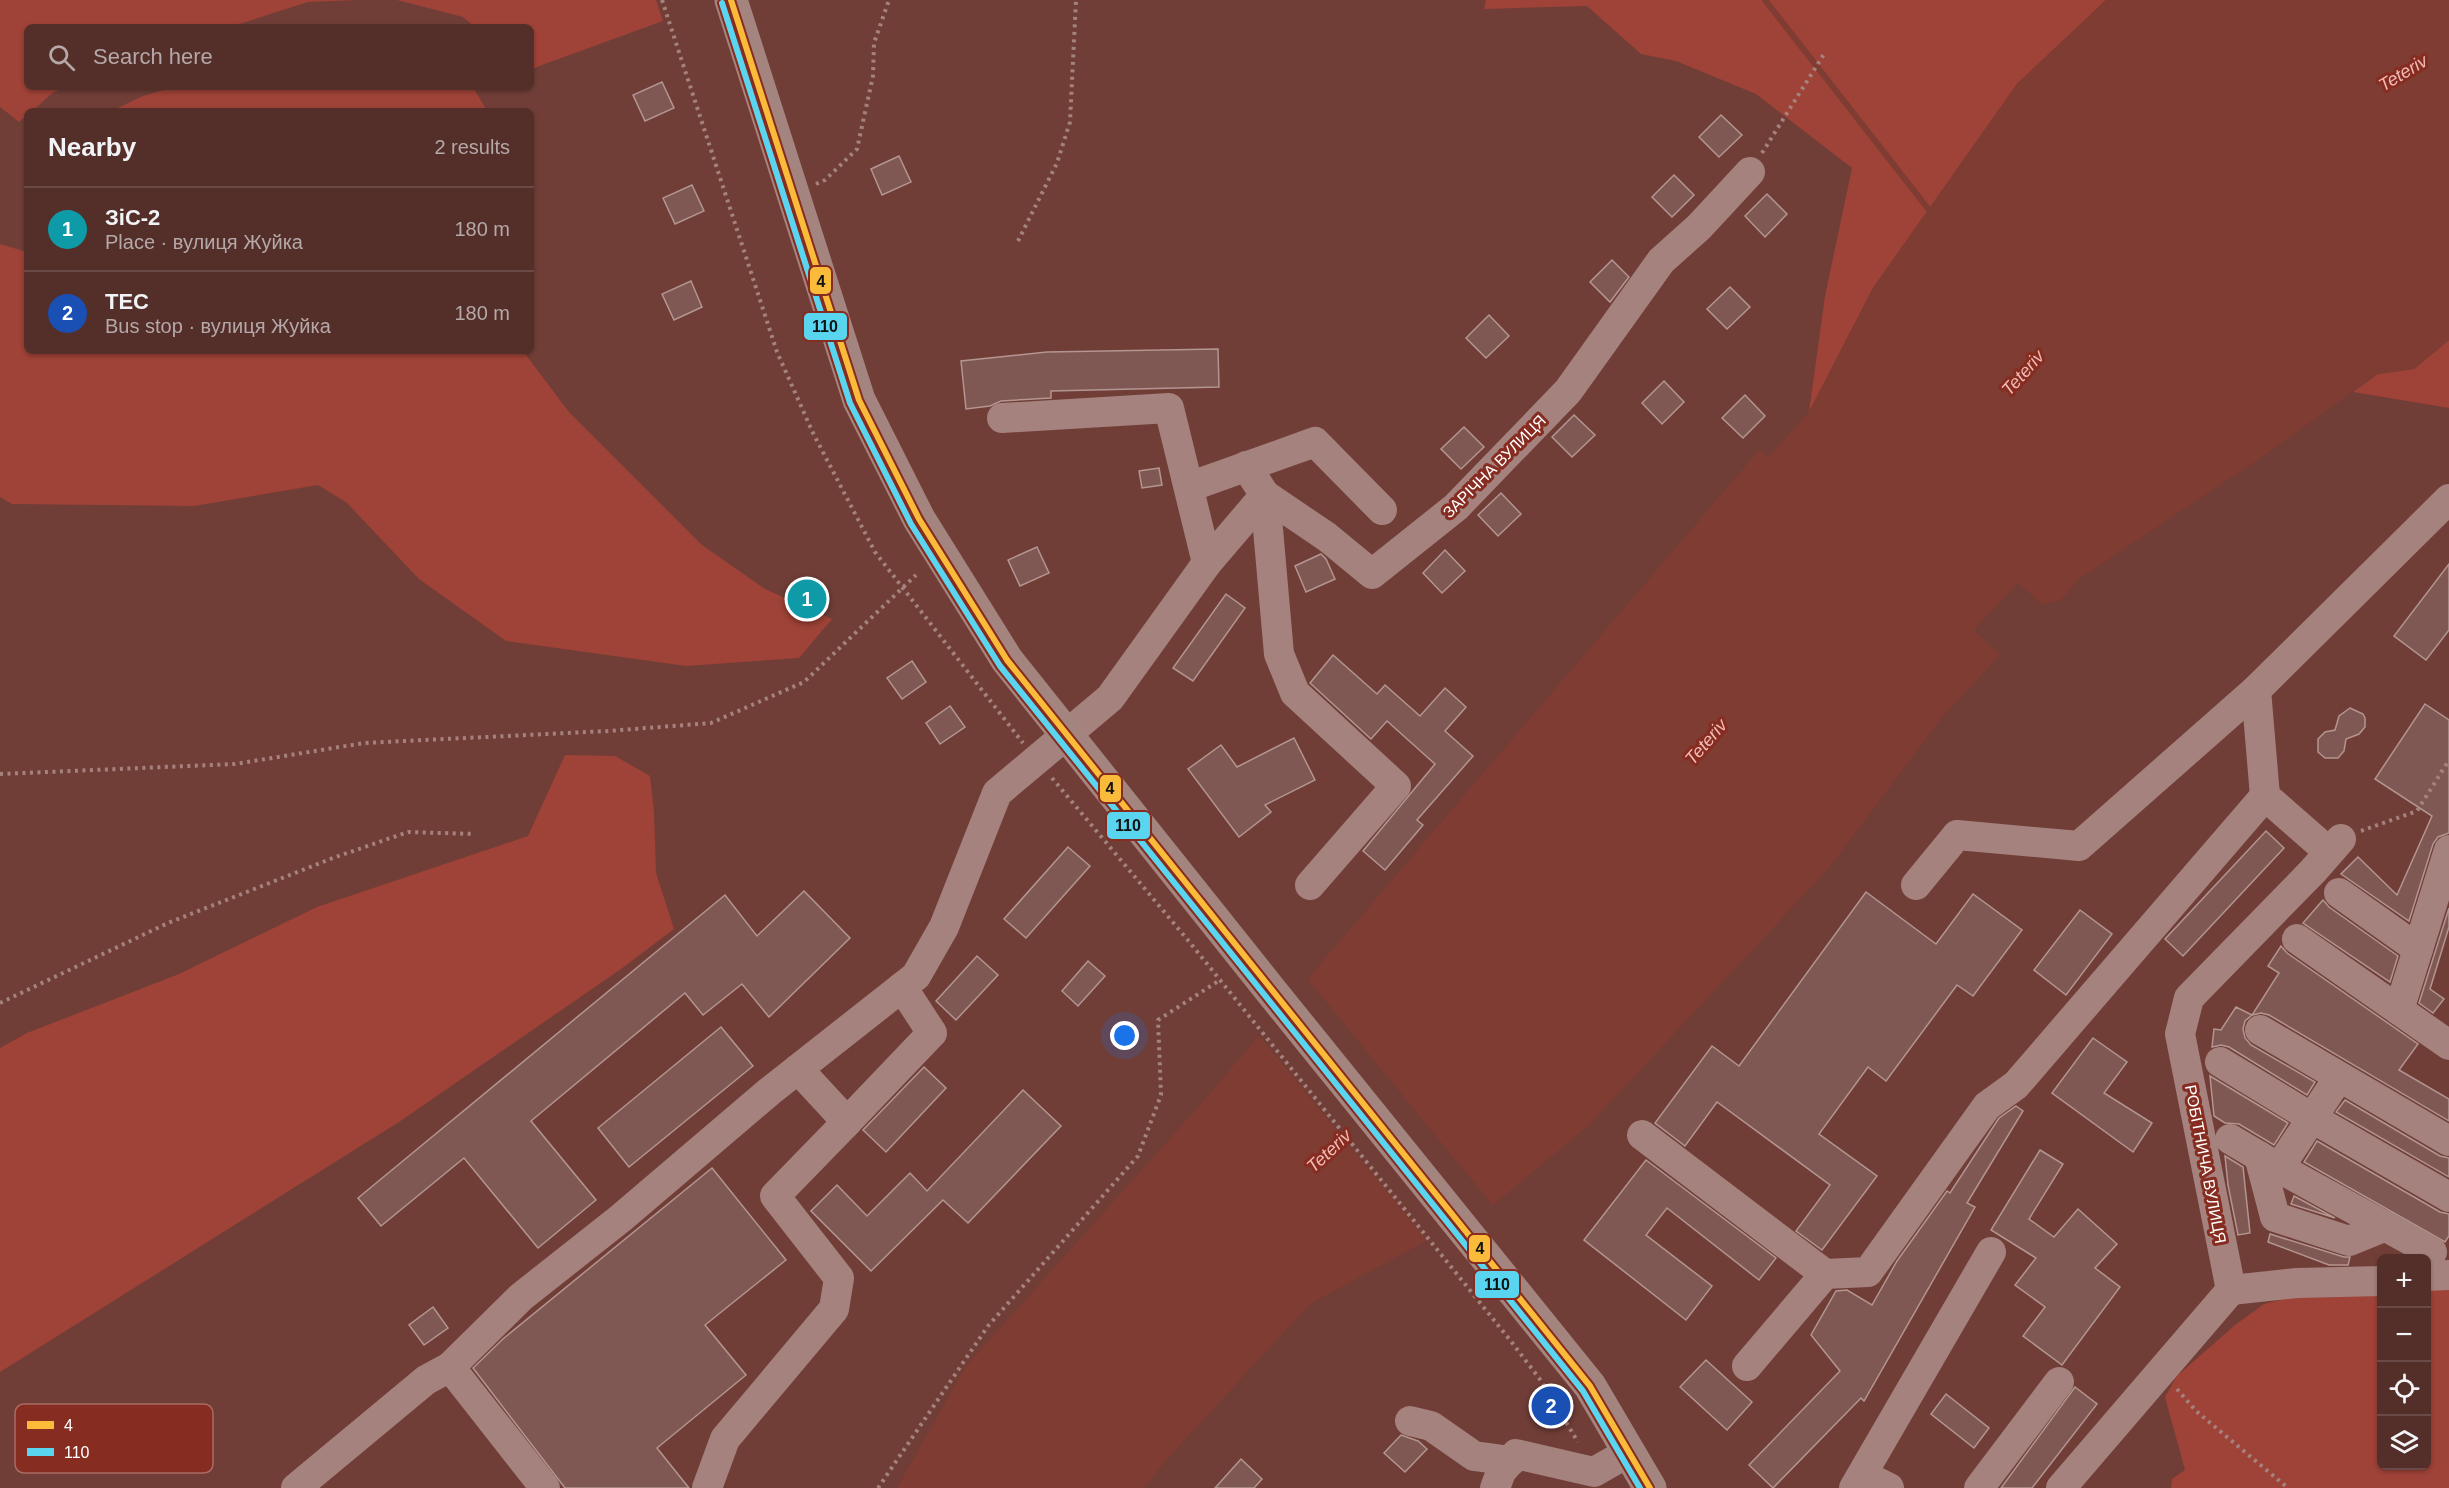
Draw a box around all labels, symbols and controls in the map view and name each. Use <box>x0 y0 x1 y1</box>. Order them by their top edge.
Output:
search box <box>24 24 534 90</box>
icon: search <box>45 41 78 74</box>
text: Search here <box>93 44 213 69</box>
water label: Teteriv <box>2375 50 2432 95</box>
text: Nearby <box>48 132 136 162</box>
text: 2 results <box>434 136 510 158</box>
text: ЗіС-2 <box>105 205 160 230</box>
text: 1 <box>62 218 73 240</box>
text: 180 m <box>454 218 510 240</box>
text: Place · вулиця Жуйка <box>105 231 303 253</box>
line badge: 4 <box>809 266 832 295</box>
text: 4 <box>817 273 826 290</box>
text: ТЕС <box>105 289 149 314</box>
text: 2 <box>62 302 73 324</box>
text: 180 m <box>454 302 510 324</box>
line badge: 110 <box>803 312 848 341</box>
text: Bus stop · вулиця Жуйка <box>105 315 331 337</box>
text: 110 <box>812 318 838 335</box>
water label: Teteriv <box>1998 346 2049 400</box>
street label: ЗАРІЧНА ВУЛИЦЯ <box>1440 412 1549 521</box>
pin: 1 <box>788 576 826 622</box>
water label: Teteriv <box>1681 715 1732 769</box>
line badge: 4 <box>1099 774 1122 803</box>
text: 4 <box>1106 780 1115 797</box>
line badge: 110 <box>1106 811 1151 840</box>
text: 110 <box>1115 817 1141 834</box>
your location <box>1110 1021 1139 1050</box>
street label: РОБІТНИЧА ВУЛИЦЯ <box>2182 1083 2229 1245</box>
water label: Teteriv <box>1303 1125 1356 1177</box>
line badge: 4 <box>1468 1234 1491 1263</box>
text: 4 <box>1476 1240 1485 1257</box>
map controls <box>2377 1254 2431 1470</box>
button: + <box>2377 1254 2431 1308</box>
line badge: 110 <box>1474 1270 1520 1299</box>
text: 110 <box>1484 1276 1510 1293</box>
button: − <box>2377 1308 2431 1362</box>
button: locate <box>2377 1362 2431 1416</box>
pin: 2 <box>1532 1384 1570 1428</box>
legend <box>15 1404 213 1473</box>
button: layers <box>2377 1416 2431 1470</box>
text: 4 <box>64 1417 73 1434</box>
text: 110 <box>64 1444 90 1461</box>

